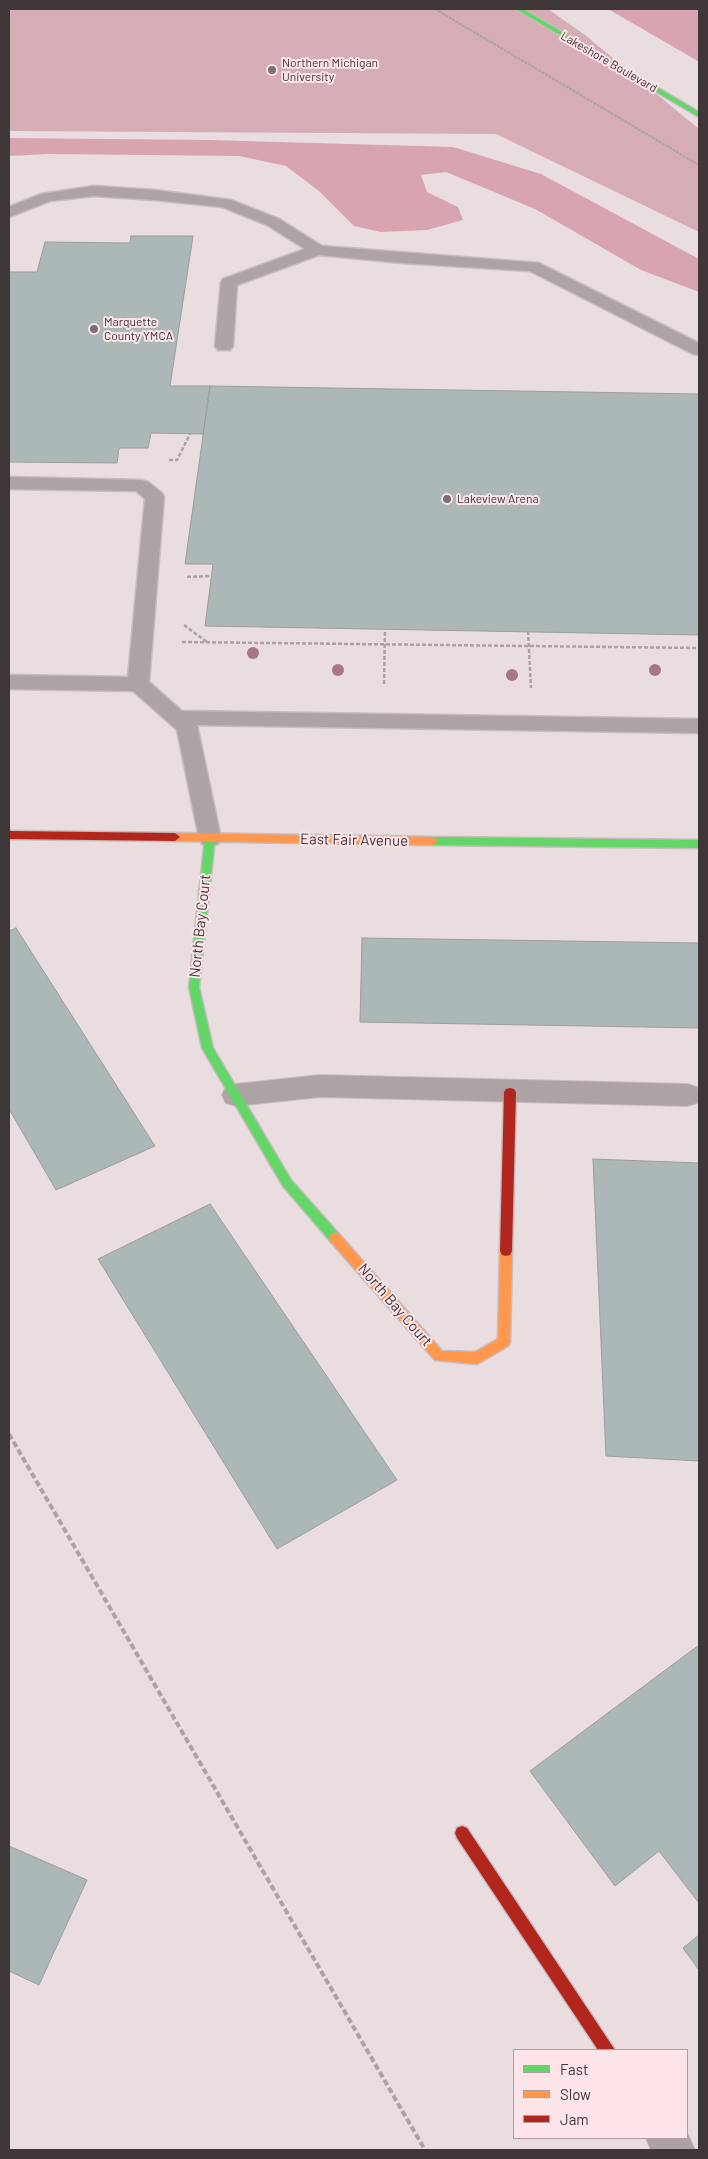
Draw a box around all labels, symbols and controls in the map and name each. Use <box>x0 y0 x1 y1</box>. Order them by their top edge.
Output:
street label: Lakeshore Boulevard <box>558 29 660 95</box>
place label: Northern Michigan University <box>282 56 378 84</box>
marker: Northern Michigan University <box>266 64 278 76</box>
place label: Marquette County YMCA <box>104 315 173 343</box>
marker: Marquette County YMCA <box>88 323 100 335</box>
place label: Lakeview Arena <box>457 492 539 506</box>
marker: Lakeview Arena <box>441 493 453 505</box>
street label: East Fair Avenue <box>300 830 408 850</box>
street label: North Bay Court <box>186 873 214 979</box>
street label: North Bay Court <box>354 1260 436 1350</box>
legend <box>513 2049 688 2139</box>
text: Fast <box>560 2060 588 2078</box>
text: Slow <box>560 2085 591 2103</box>
text: Jam <box>560 2110 589 2128</box>

